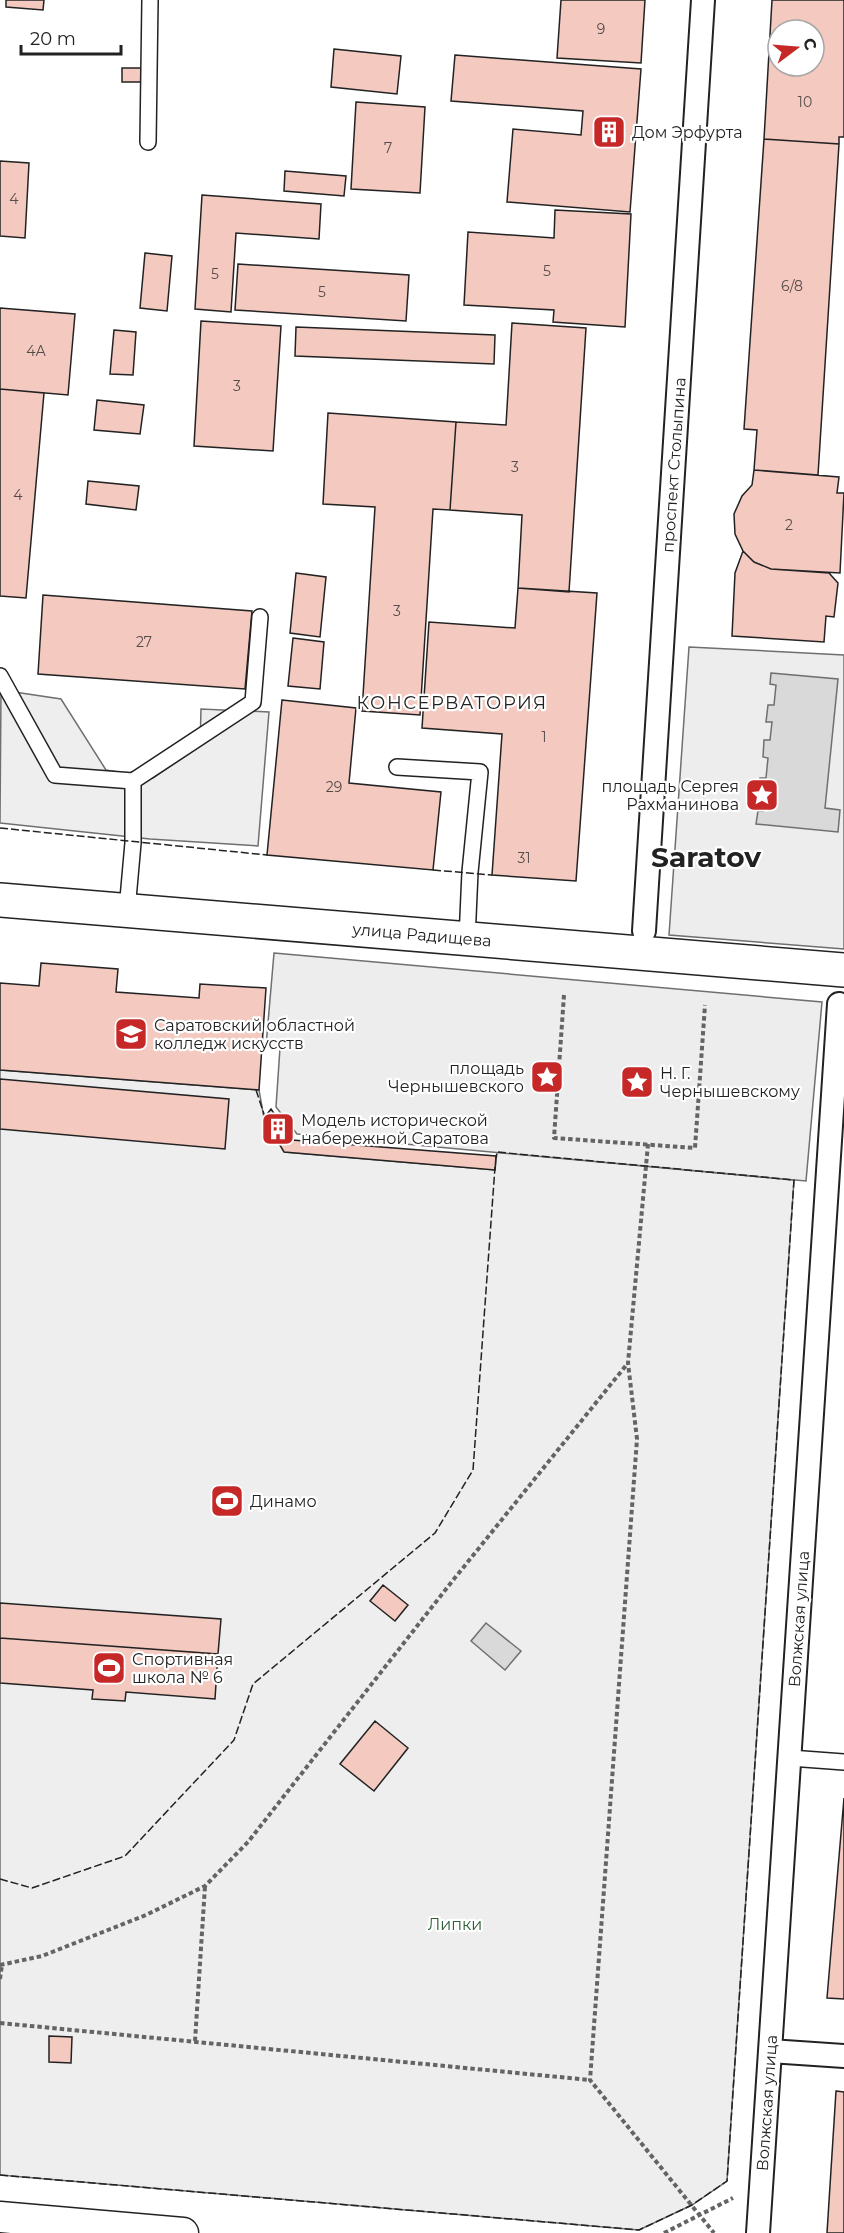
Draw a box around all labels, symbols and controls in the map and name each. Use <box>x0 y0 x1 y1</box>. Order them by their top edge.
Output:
scale bar <box>21 18 122 56</box>
north arrow <box>766 18 826 78</box>
house number: 9 <box>597 20 605 38</box>
text: 20 m <box>30 28 76 50</box>
text: С <box>799 36 821 53</box>
house number: 10 <box>798 93 812 111</box>
building icon: Дом Эрфурта <box>591 114 627 150</box>
place label: Дом Эрфурта <box>632 123 743 142</box>
house number: 7 <box>384 139 392 157</box>
house number: 4 <box>9 190 19 208</box>
house number: 5 <box>543 262 551 280</box>
house number: 5 <box>211 265 219 283</box>
house number: 6/8 <box>781 277 803 295</box>
house number: 5 <box>318 283 326 301</box>
house number: 4А <box>26 342 46 360</box>
house number: 3 <box>233 377 241 395</box>
street label: проспект Столыпина <box>658 377 690 553</box>
house number: 3 <box>511 458 519 476</box>
house number: 4 <box>13 486 23 504</box>
house number: 2 <box>785 516 793 534</box>
house number: 3 <box>393 602 401 620</box>
house number: 27 <box>136 633 152 651</box>
district label: КОНСЕРВАТОРИЯ <box>356 692 548 714</box>
house number: 1 <box>541 728 547 746</box>
place label: площадь Сергея Рахманинова <box>602 777 739 814</box>
place icon: площадь Сергея Рахманинова <box>744 777 780 813</box>
house number: 29 <box>326 778 342 796</box>
district label: Saratov <box>651 840 761 874</box>
house number: 31 <box>518 849 530 867</box>
street label: улица Радищева <box>351 919 492 951</box>
school or university icon: Саратовский областной колледж искусств <box>113 1016 149 1052</box>
place label: Саратовский областной колледж искусств <box>154 1016 355 1053</box>
place label: площадь Чернышевского <box>388 1059 524 1096</box>
place icon: площадь Чернышевского <box>529 1059 565 1095</box>
place icon: Н. Г. Чернышевскому <box>619 1064 655 1100</box>
place label: Н. Г. Чернышевскому <box>660 1064 800 1101</box>
building icon: Модель исторической набережной Саратова <box>260 1111 296 1147</box>
place label: Модель исторической набережной Саратова <box>301 1111 489 1148</box>
sports icon: Динамо <box>209 1483 245 1519</box>
place label: Динамо <box>250 1492 317 1511</box>
street label: Волжская улица <box>785 1550 813 1688</box>
sports icon: Спортивная школа № 6 <box>91 1650 127 1686</box>
place label: Спортивная школа № 6 <box>132 1650 233 1687</box>
park label: Липки <box>428 1915 482 1934</box>
street label: Волжская улица <box>753 2034 781 2172</box>

